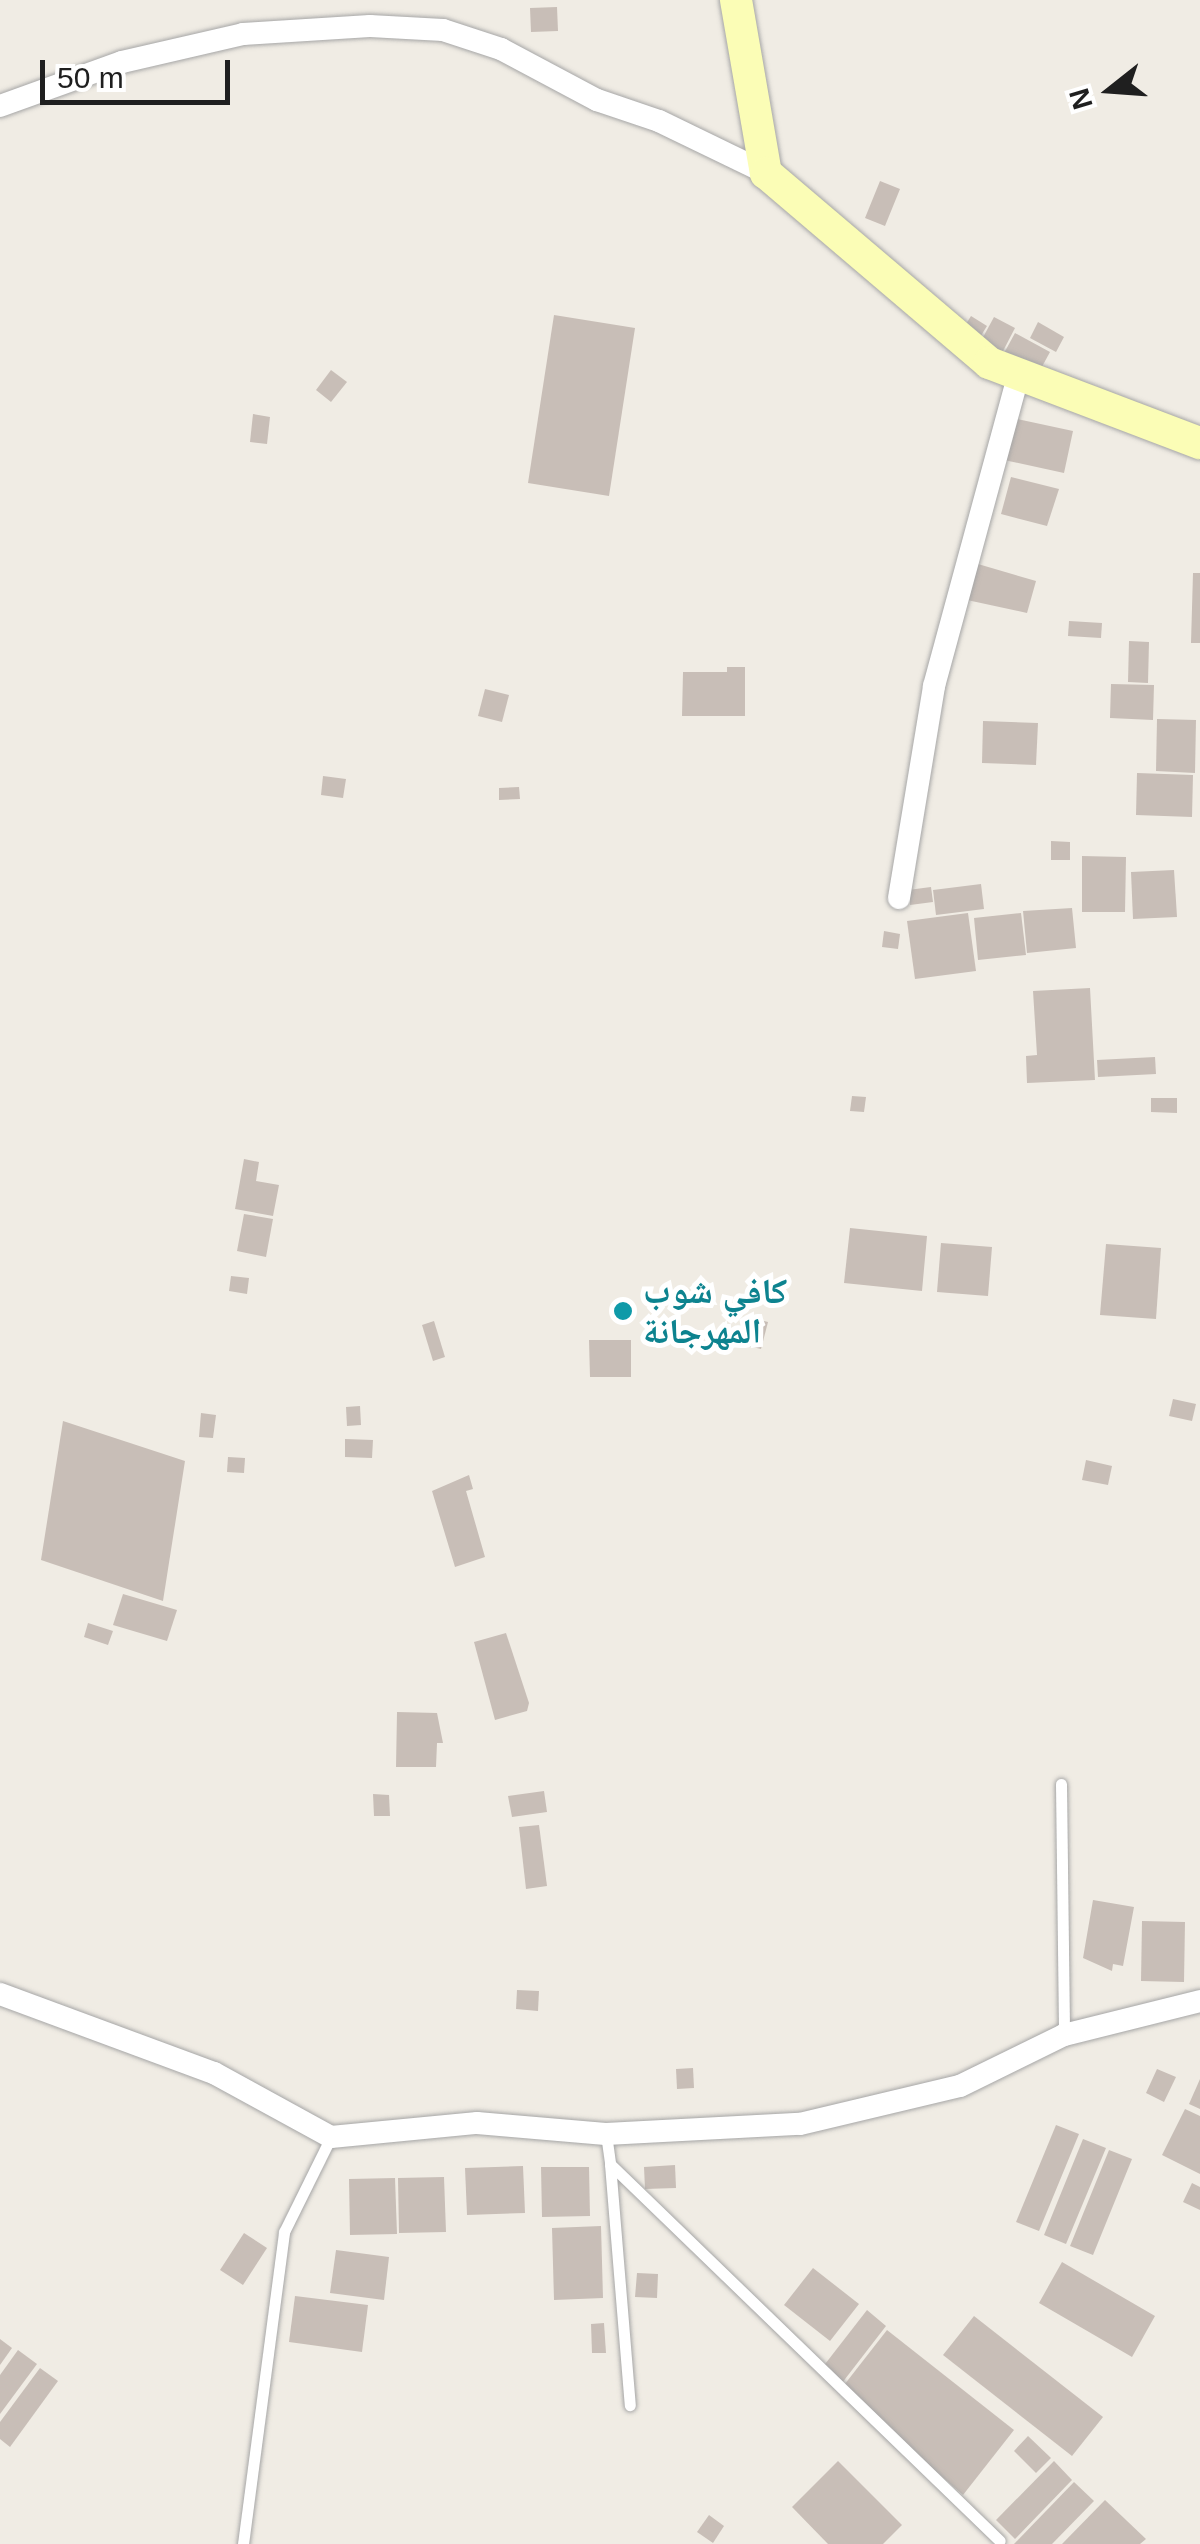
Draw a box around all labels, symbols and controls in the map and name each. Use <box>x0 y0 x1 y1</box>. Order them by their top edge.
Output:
scale bar <box>45 40 235 102</box>
north arrow <box>1060 40 1160 140</box>
text: 50 m <box>57 61 124 94</box>
text: N <box>1063 85 1099 113</box>
place label: كافي شوب المهرجانة <box>643 1270 787 1352</box>
marker: كافي شوب المهرجانة <box>612 1300 634 1322</box>

